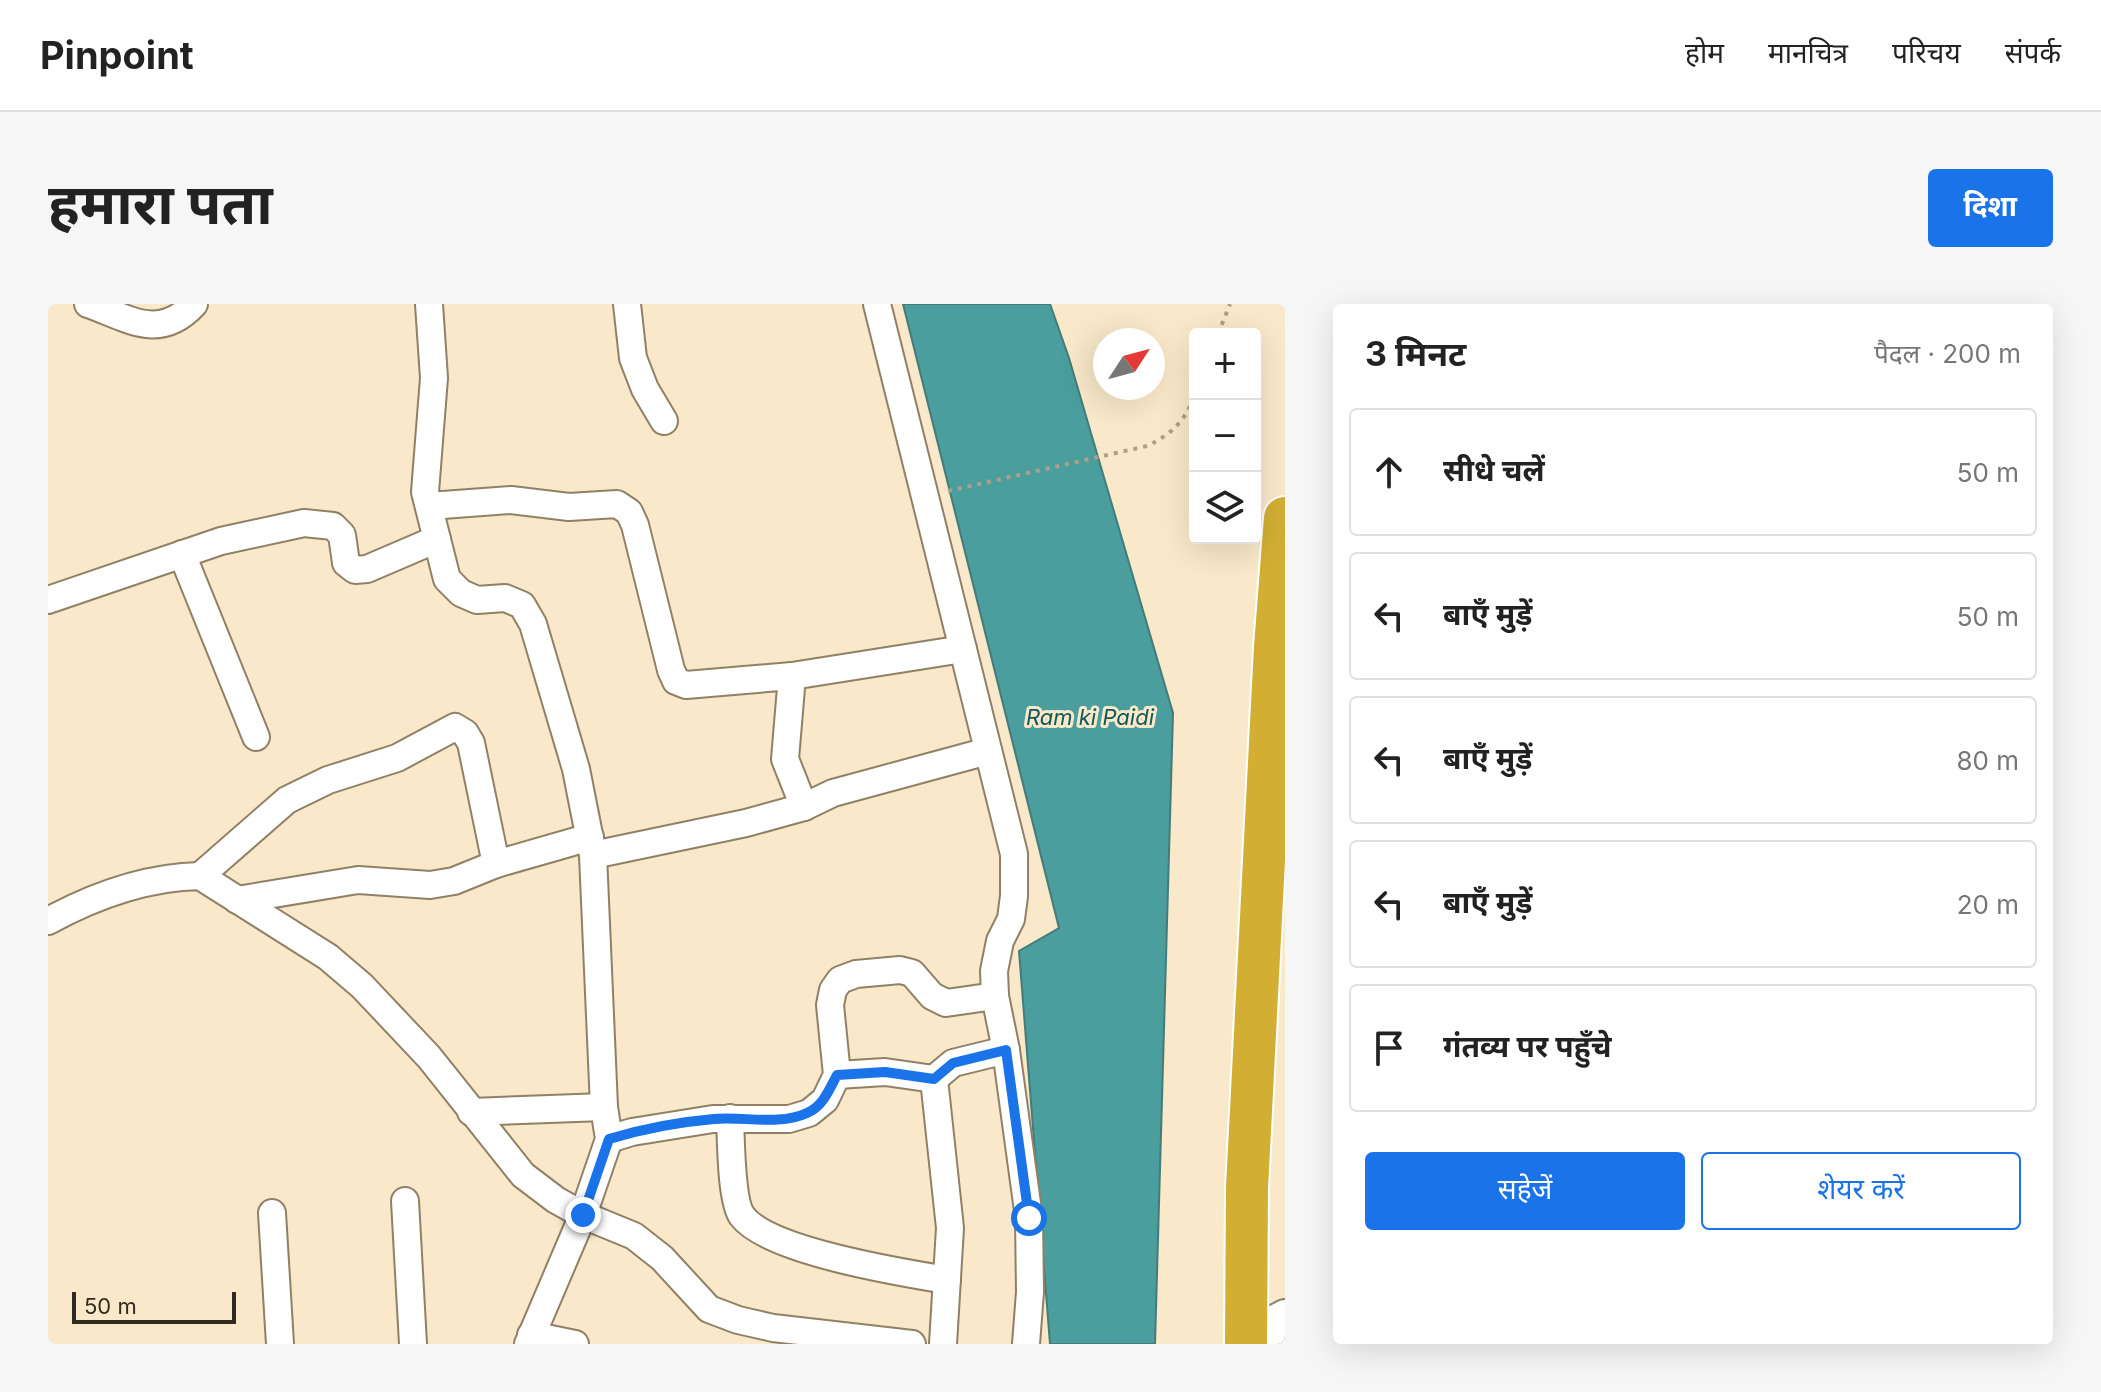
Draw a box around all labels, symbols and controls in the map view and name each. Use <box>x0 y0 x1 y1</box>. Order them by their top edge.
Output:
text: Pinpoint <box>40 32 194 78</box>
text: होम <box>1685 36 1724 70</box>
text: मानचित्र <box>1768 36 1848 70</box>
text: परिचय <box>1892 36 1961 70</box>
text: संपर्क <box>2005 36 2061 70</box>
button: दिशा <box>1928 169 2053 247</box>
text: हमारा पता <box>48 170 273 238</box>
north arrow <box>1093 328 1165 400</box>
map controls <box>1189 328 1261 544</box>
button: + <box>1189 328 1261 400</box>
text: 3 मिनट <box>1365 333 1466 374</box>
text: पैदल · 200 m <box>1874 338 2021 369</box>
button: − <box>1189 400 1261 472</box>
icon: ahead <box>1367 450 1411 494</box>
text: सीधे चलें <box>1443 452 1545 488</box>
text: 50 m <box>1957 457 2019 488</box>
button: layers <box>1189 472 1261 544</box>
icon: left <box>1367 594 1411 638</box>
text: बाएँ मुड़ें <box>1443 596 1532 632</box>
text: 50 m <box>1957 601 2019 632</box>
water label: Ram ki Paidi <box>1026 704 1155 730</box>
icon: left <box>1367 738 1411 782</box>
text: बाएँ मुड़ें <box>1443 740 1532 776</box>
text: 80 m <box>1956 745 2019 776</box>
icon: left <box>1367 882 1411 926</box>
text: बाएँ मुड़ें <box>1443 884 1532 920</box>
text: 20 m <box>1957 889 2019 920</box>
icon: arrive <box>1367 1026 1411 1070</box>
text: गंतव्य पर पहुँचे <box>1443 1028 1611 1064</box>
button: सहेजें <box>1365 1152 1685 1230</box>
button: शेयर करें <box>1701 1152 2021 1230</box>
route end <box>565 1197 601 1233</box>
route start <box>1011 1200 1047 1236</box>
scale bar <box>72 1288 236 1324</box>
text: 50 m <box>84 1293 137 1319</box>

